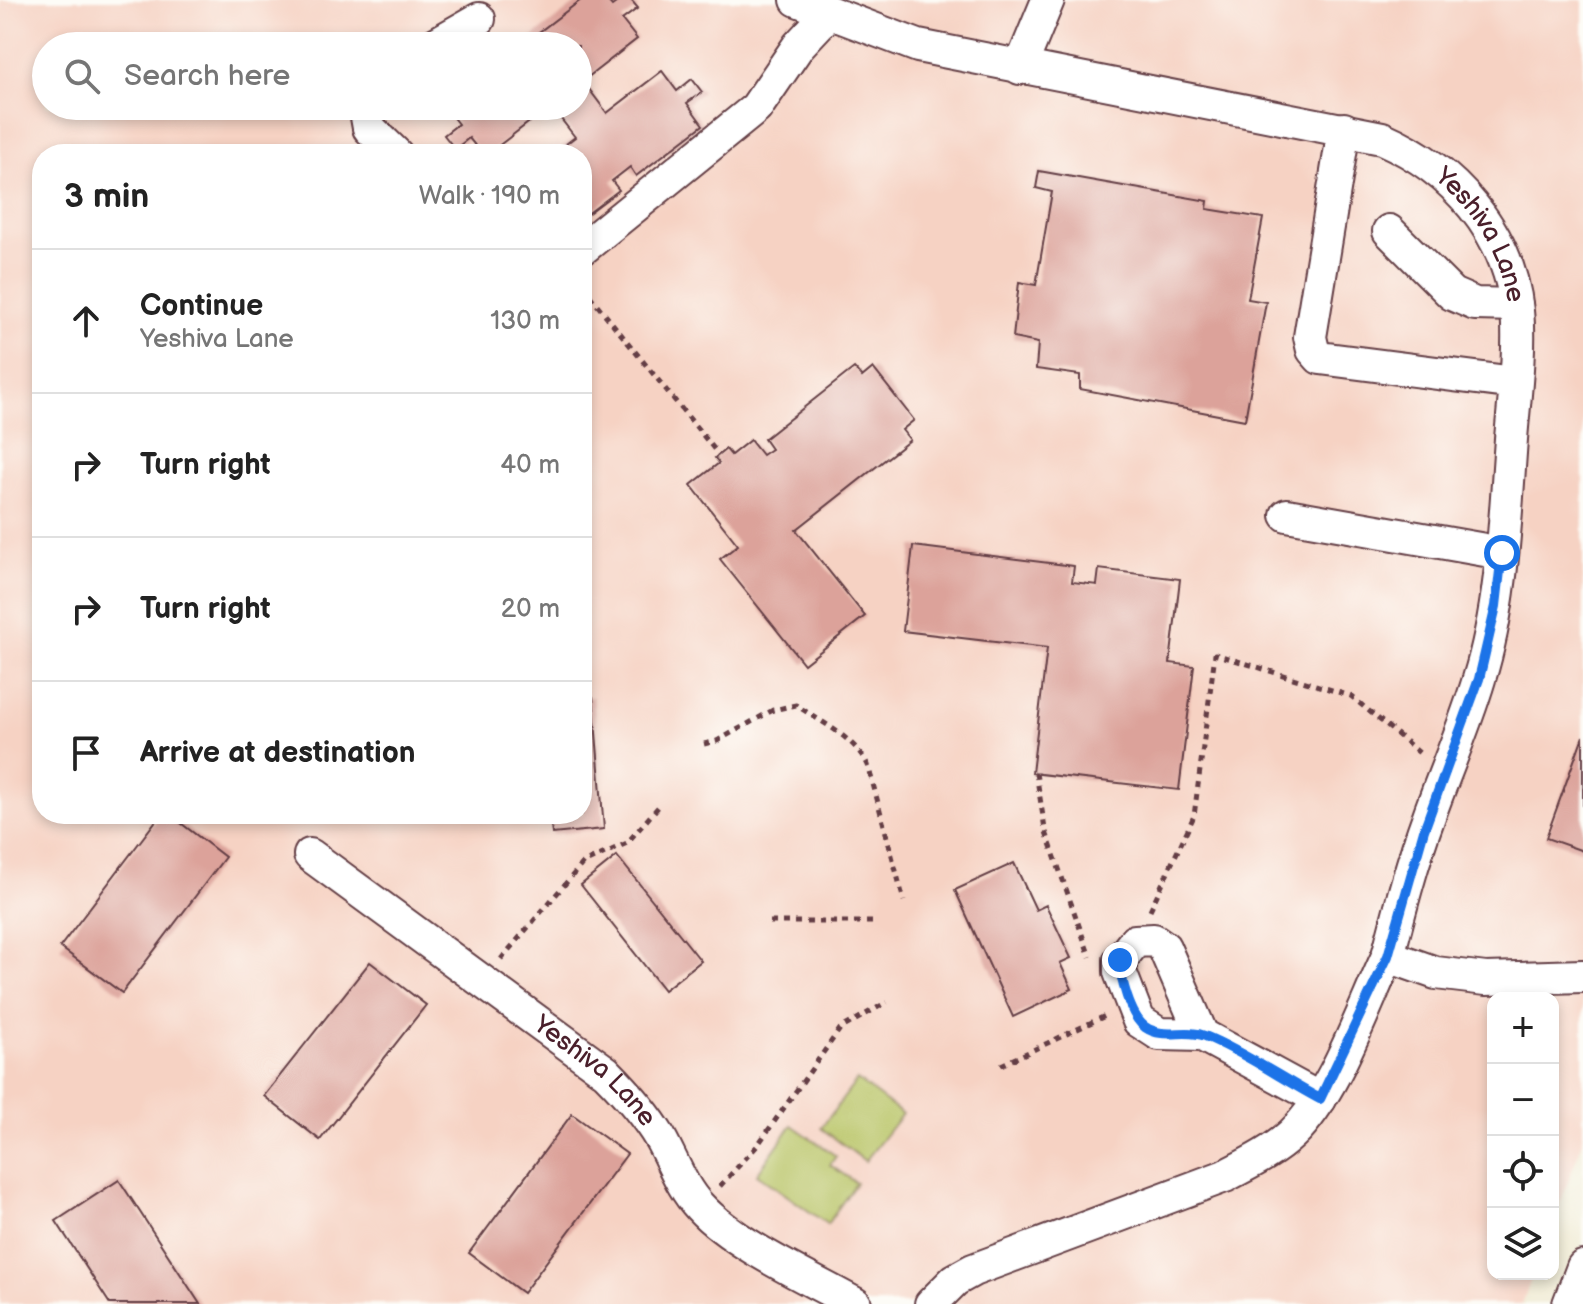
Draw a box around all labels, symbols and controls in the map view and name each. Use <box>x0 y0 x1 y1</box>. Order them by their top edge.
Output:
search box <box>32 32 592 120</box>
icon: search <box>60 54 104 98</box>
text: Search here <box>124 58 290 94</box>
street label: Yeshiva Lane <box>1428 160 1531 304</box>
text: 3 min <box>64 176 149 217</box>
text: Walk · 190 m <box>419 181 560 212</box>
text: Continue <box>140 288 263 324</box>
icon: ahead <box>64 299 108 343</box>
text: 130 m <box>490 306 560 337</box>
text: Yeshiva Lane <box>140 324 294 355</box>
icon: right <box>64 443 108 487</box>
text: Turn right <box>140 447 271 483</box>
text: 40 m <box>500 450 560 481</box>
route start <box>1484 535 1520 571</box>
icon: right <box>64 587 108 631</box>
text: Turn right <box>140 591 271 627</box>
text: 20 m <box>501 594 560 625</box>
icon: arrive <box>64 731 108 775</box>
text: Arrive at destination <box>140 735 416 771</box>
route end <box>1102 942 1138 978</box>
map controls <box>1487 992 1559 1280</box>
button: + <box>1487 992 1559 1064</box>
street label: Yeshiva Lane <box>527 1008 663 1132</box>
button: − <box>1487 1064 1559 1136</box>
button: locate <box>1487 1136 1559 1208</box>
button: layers <box>1487 1208 1559 1280</box>

